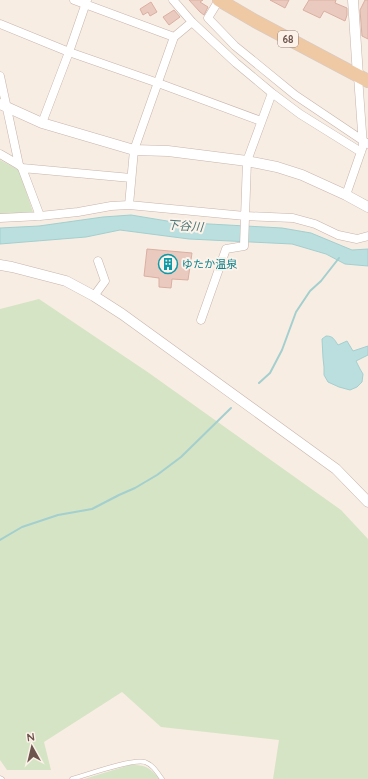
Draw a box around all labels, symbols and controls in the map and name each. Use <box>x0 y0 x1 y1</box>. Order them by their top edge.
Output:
road number: 68 <box>278 31 298 47</box>
water label: 下谷川 <box>167 217 206 234</box>
building icon: ゆたか温泉 <box>157 253 179 275</box>
place label: ゆたか温泉 <box>182 257 238 271</box>
north arrow <box>12 727 52 767</box>
text: N <box>26 730 36 745</box>

